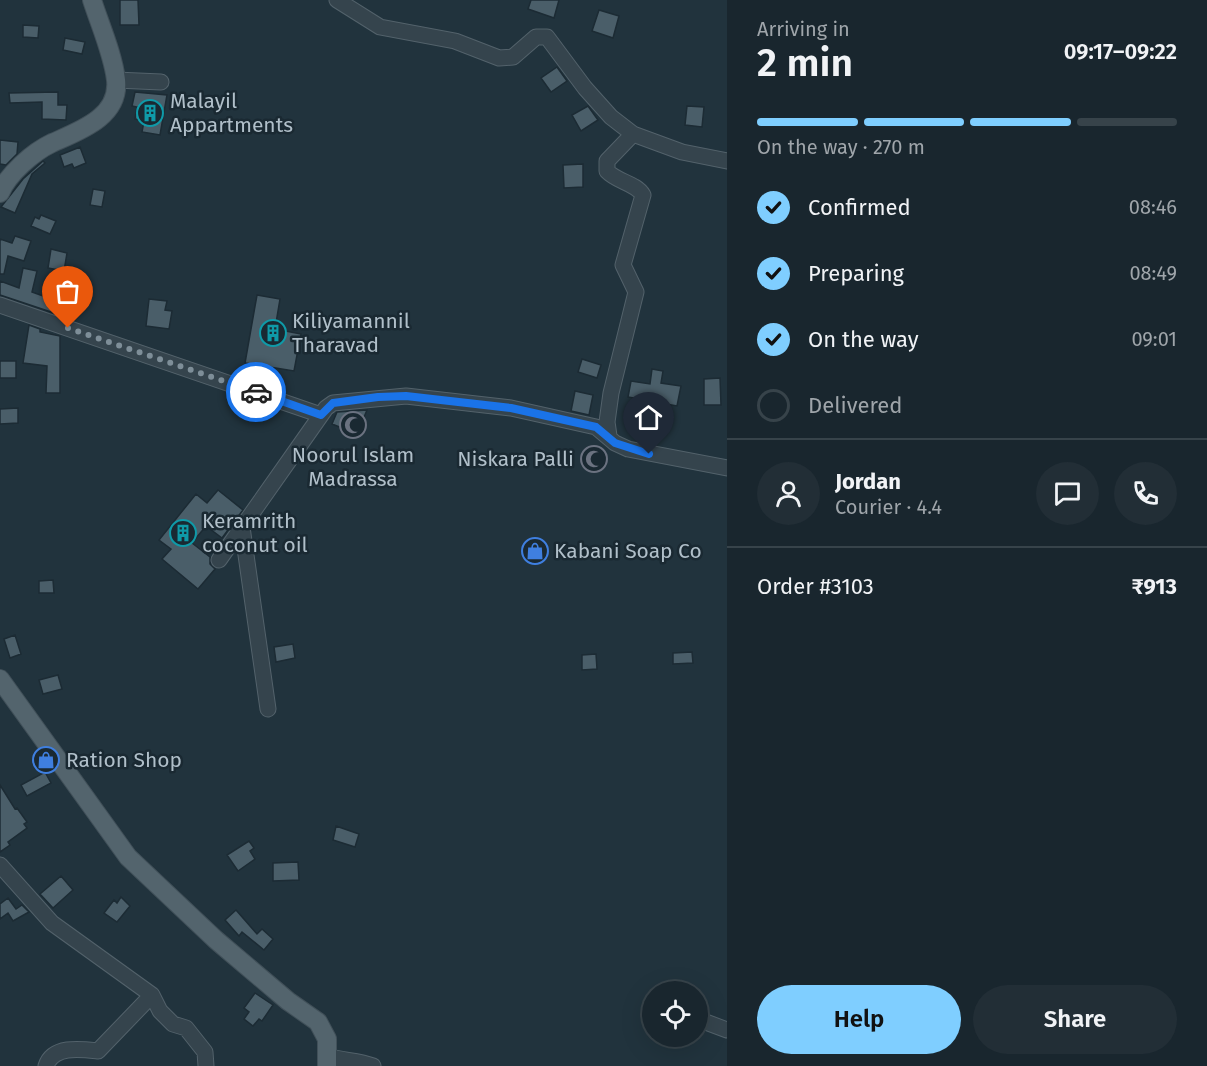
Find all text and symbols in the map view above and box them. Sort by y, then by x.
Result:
text: Arriving in [757,17,850,41]
text: 09:17–09:22 [1064,38,1177,65]
text: 2 min [757,40,853,86]
place label: Malayil Appartments [170,88,293,138]
building icon: Malayil Appartments [135,98,165,128]
text: On the way · 270 m [757,135,925,159]
icon: check [757,191,790,224]
text: Confirmed [808,194,911,221]
text: 08:46 [1129,195,1177,219]
icon: check [757,257,790,290]
text: Preparing [808,260,904,287]
text: 08:49 [1129,261,1177,285]
pin [42,266,93,328]
icon: bag [51,275,84,308]
place label: Kiliyamannil Tharavad [292,308,410,358]
building icon: Kiliyamannil Tharavad [258,318,288,348]
icon: check [757,323,790,356]
text: On the way [808,326,919,353]
text: 09:01 [1131,327,1177,351]
courier [226,362,286,422]
icon: car [240,376,273,409]
pin [623,392,674,454]
text: Delivered [808,392,903,419]
icon: home [632,401,665,434]
mosque icon: Noorul Islam Madrassa [338,410,368,440]
place label: Noorul Islam Madrassa [292,442,414,492]
mosque icon: Niskara Palli [579,444,609,474]
place label: Niskara Palli [457,446,574,472]
button: person [757,462,820,525]
button: chat [1036,462,1099,525]
button: phone [1114,462,1177,525]
text: Jordan [835,468,901,495]
text: Courier · 4.4 [835,495,942,519]
place label: Keramrith coconut oil [202,508,308,558]
building icon: Keramrith coconut oil [168,518,198,548]
shop icon: Kabani Soap Co [520,536,550,566]
place label: Kabani Soap Co [554,538,702,564]
text: Order #3103 [757,573,874,600]
text: ₹913 [1132,573,1177,600]
shop icon: Ration Shop [31,745,61,775]
place label: Ration Shop [66,747,182,773]
map controls [642,981,708,1047]
button: locate [642,981,708,1047]
button: Help [757,985,961,1054]
button: Share [973,985,1177,1054]

